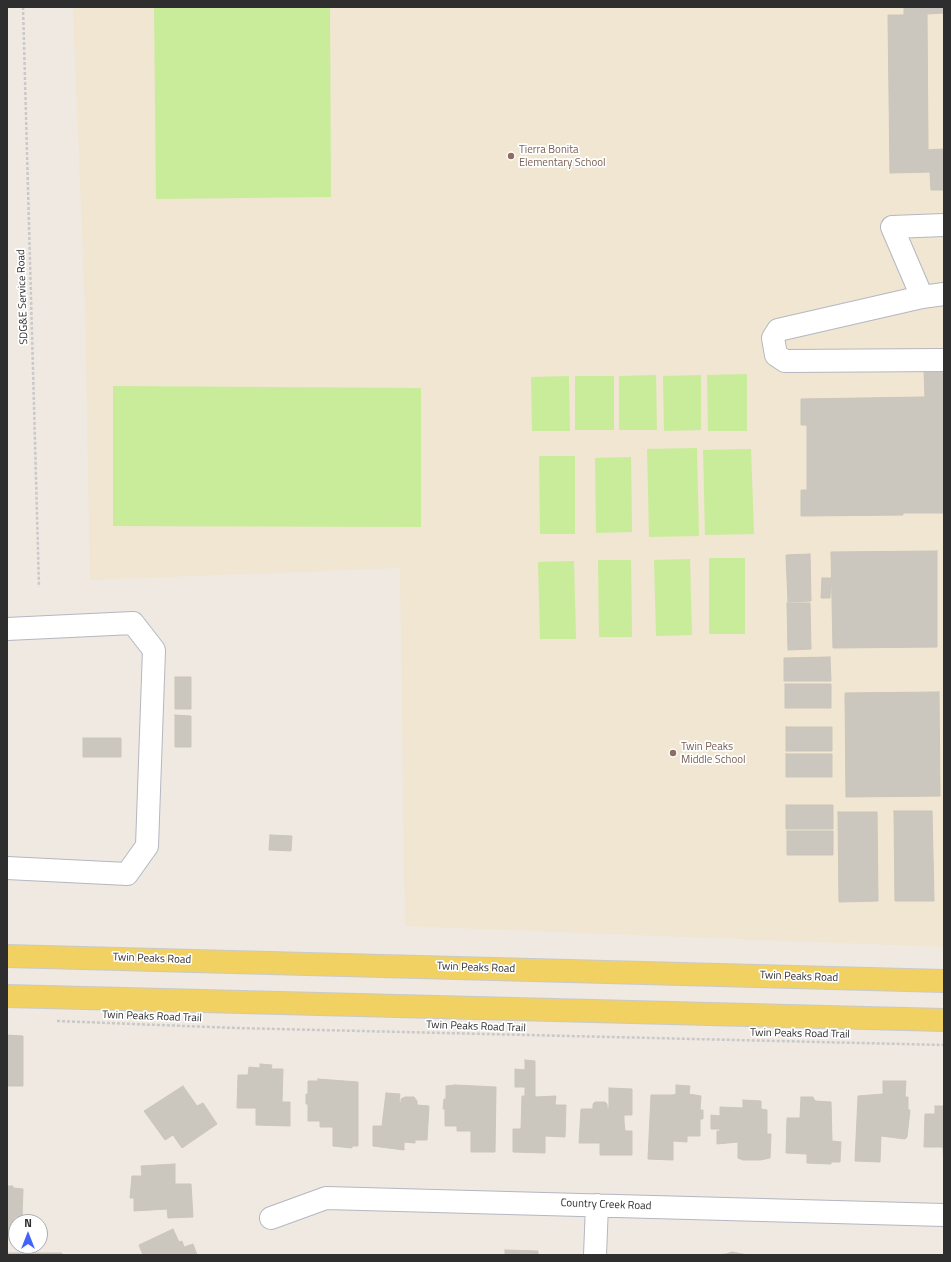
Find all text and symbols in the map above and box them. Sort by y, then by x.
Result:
place label: Tierra Bonita Elementary School [519,143,606,169]
marker: Tierra Bonita Elementary School [506,151,516,161]
street label: SDG&E Service Road [15,249,31,345]
place label: Twin Peaks Middle School [681,740,746,766]
marker: Twin Peaks Middle School [668,748,678,758]
street label: Twin Peaks Road [113,951,191,967]
street label: Twin Peaks Road [437,960,515,976]
street label: Twin Peaks Road [760,969,838,985]
street label: Twin Peaks Road Trail [102,1009,202,1025]
street label: Twin Peaks Road Trail [426,1019,526,1035]
street label: Twin Peaks Road Trail [750,1027,850,1041]
street label: Country Creek Road [560,1197,652,1213]
north arrow [8,1214,48,1254]
text: N [24,1215,32,1231]

